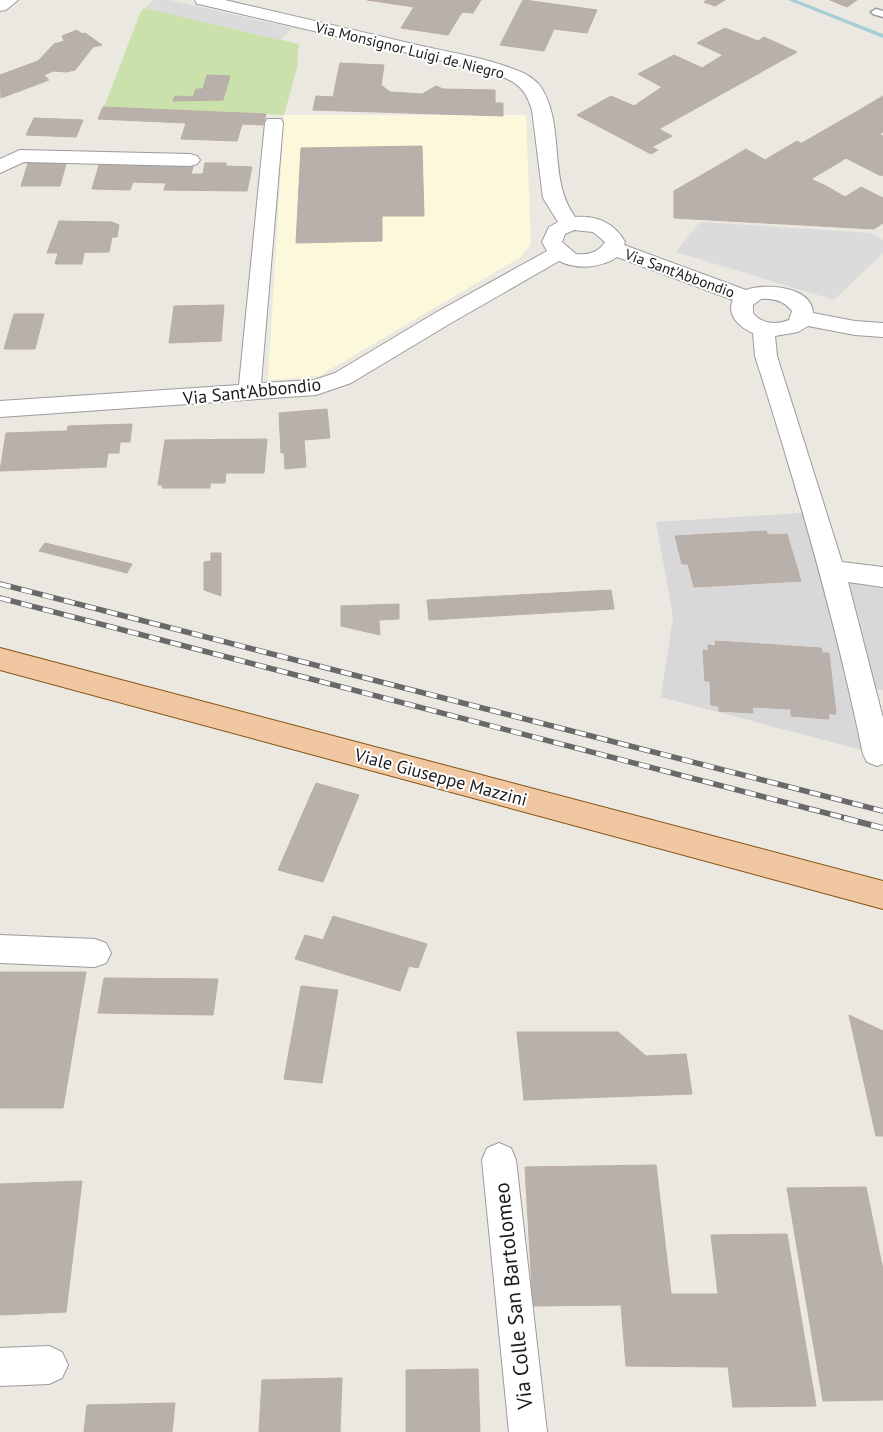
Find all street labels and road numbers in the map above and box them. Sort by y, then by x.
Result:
street label: Via Monsignor Luigi de Niegro [313,17,506,83]
street label: Via Sant'Abbondio [622,244,738,302]
street label: Via Sant'Abbondio [181,372,322,410]
street label: Viale Giuseppe Mazzini [351,743,530,811]
street label: Via Colle San Bartolomeo [488,1181,538,1412]

